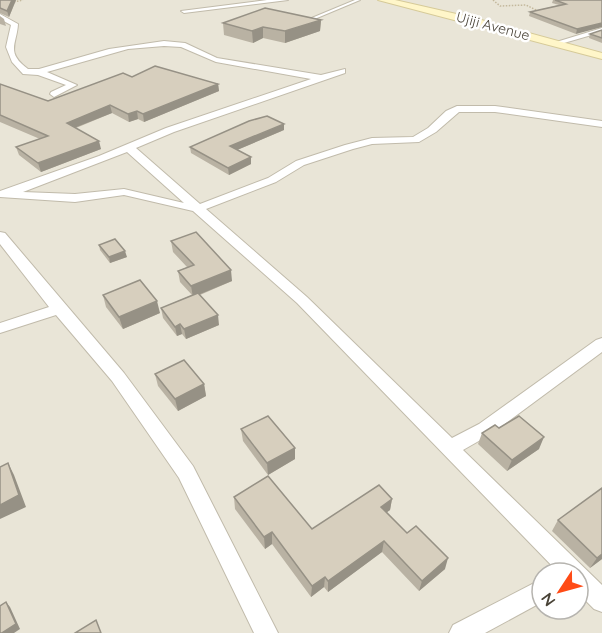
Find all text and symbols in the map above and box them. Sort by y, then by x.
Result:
street label: Ujiji Avenue [454,8,532,44]
north arrow [530,561,590,621]
text: N [536,589,559,610]

